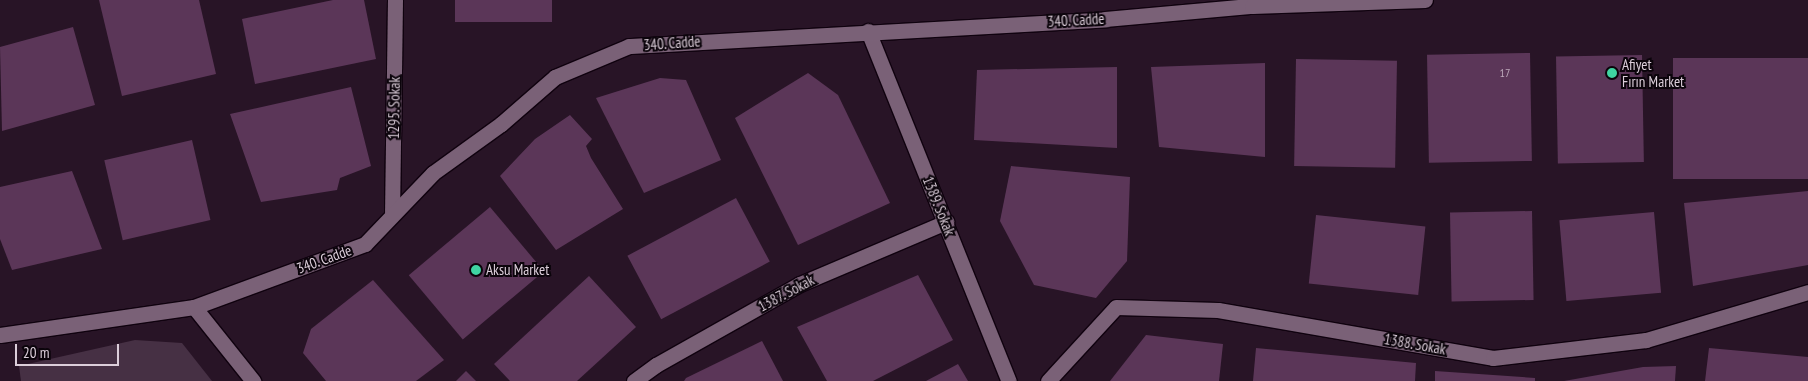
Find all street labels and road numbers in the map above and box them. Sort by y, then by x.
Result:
street label: 340. Cadde [1047,9,1105,31]
street label: 340. Cadde [642,32,702,54]
street label: 1295. Sokak [384,76,404,140]
street label: 1389. Sokak [919,173,959,239]
street label: 340. Cadde [294,241,354,277]
street label: 1387. Sokak [754,270,818,316]
street label: 1388. Sokak [1382,330,1448,358]

